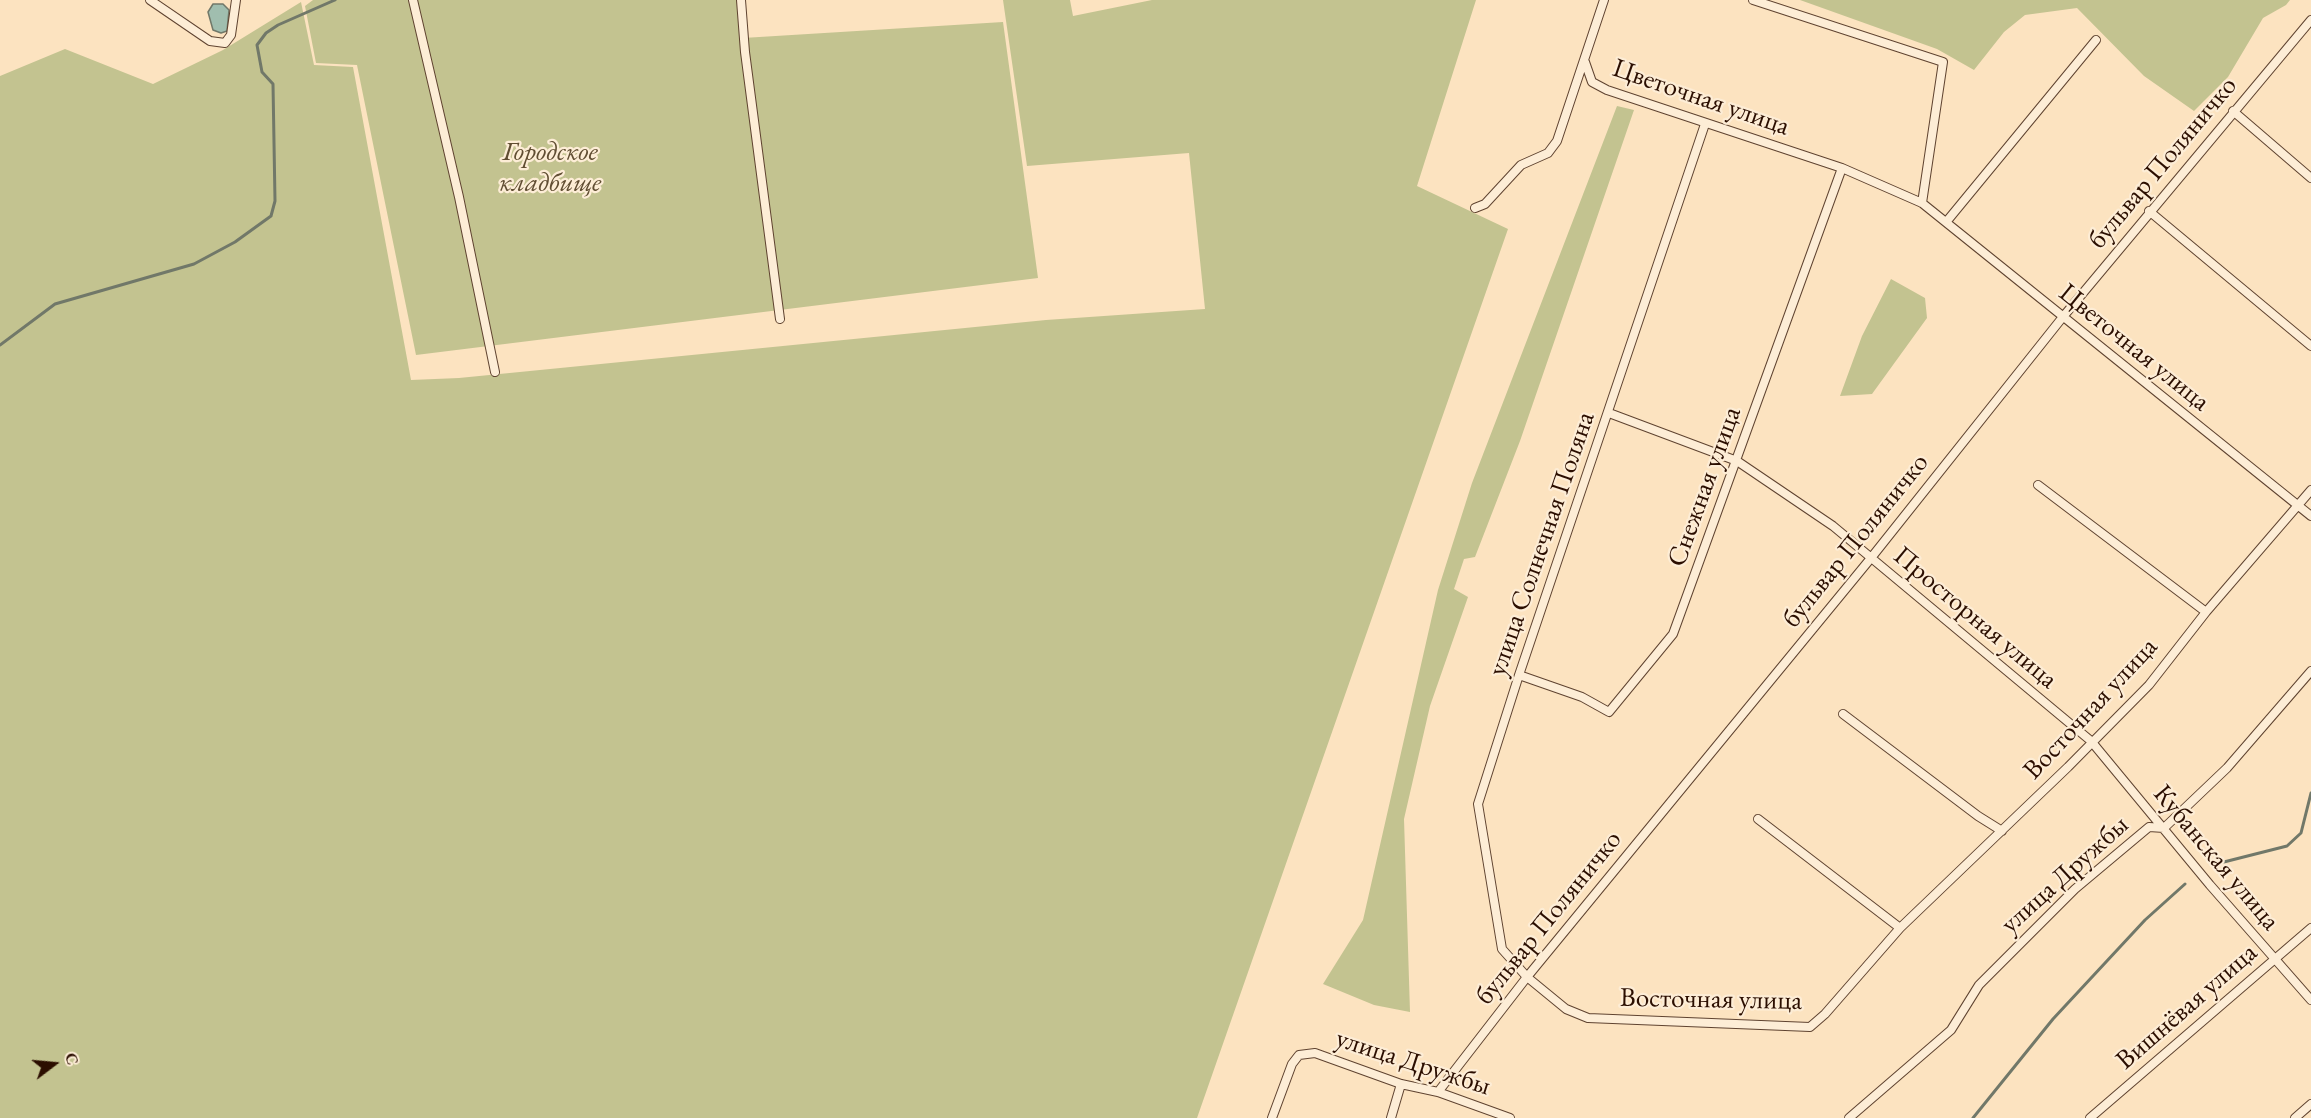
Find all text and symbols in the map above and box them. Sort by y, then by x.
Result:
street label: Цветочная улица [1608,53,1794,143]
street label: бульвар Поляничко [2082,70,2244,256]
park label: Городское кладбище [499,137,601,200]
street label: Цветочная улица [2052,277,2216,419]
street label: Снежная улица [1661,403,1749,571]
street label: улица Солнечная Поляна [1482,408,1602,680]
street label: бульвар Поляничко [1776,447,1936,635]
street label: Просторная улица [1886,540,2064,696]
street label: Восточная улица [2017,631,2165,787]
street label: Кубанская улица [2146,779,2286,937]
street label: улица Дружбы [1994,809,2136,941]
street label: бульвар Поляничко [1469,824,1629,1012]
street label: Вишнёвая улица [2110,937,2264,1077]
street label: Восточная улица [1620,982,1802,1018]
street label: улица Дружбы [1332,1023,1494,1103]
north arrow [24,1034,84,1094]
text: С [60,1051,83,1067]

